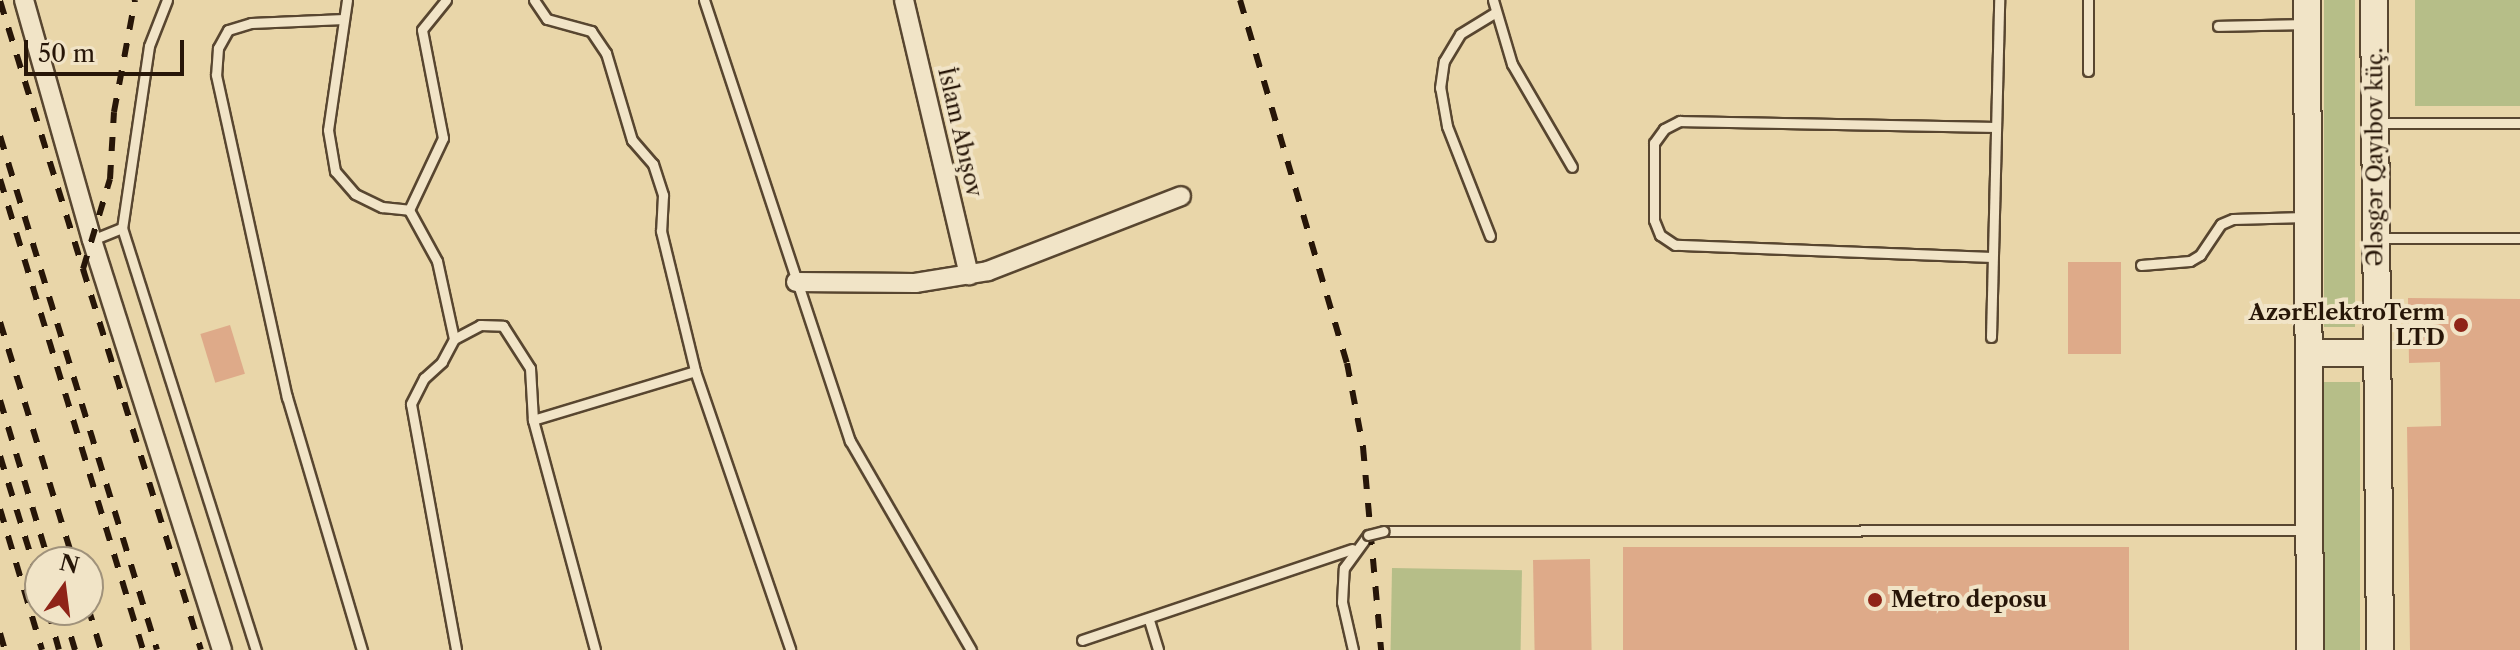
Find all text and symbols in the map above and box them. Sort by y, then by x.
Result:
scale bar [28,24,188,74]
text: 50 m [38,39,95,68]
street label: Ələsgər Qayıbov küç. [2362,47,2388,267]
street label: İslam Abışov [932,64,988,200]
place label: AzərElektroTerm LTD [2249,299,2445,350]
marker: AzərElektroTerm LTD [2452,316,2470,334]
north arrow [24,546,104,626]
text: N [57,549,82,580]
place label: Metro deposu [1891,587,2047,613]
marker: Metro deposu [1866,591,1884,609]

